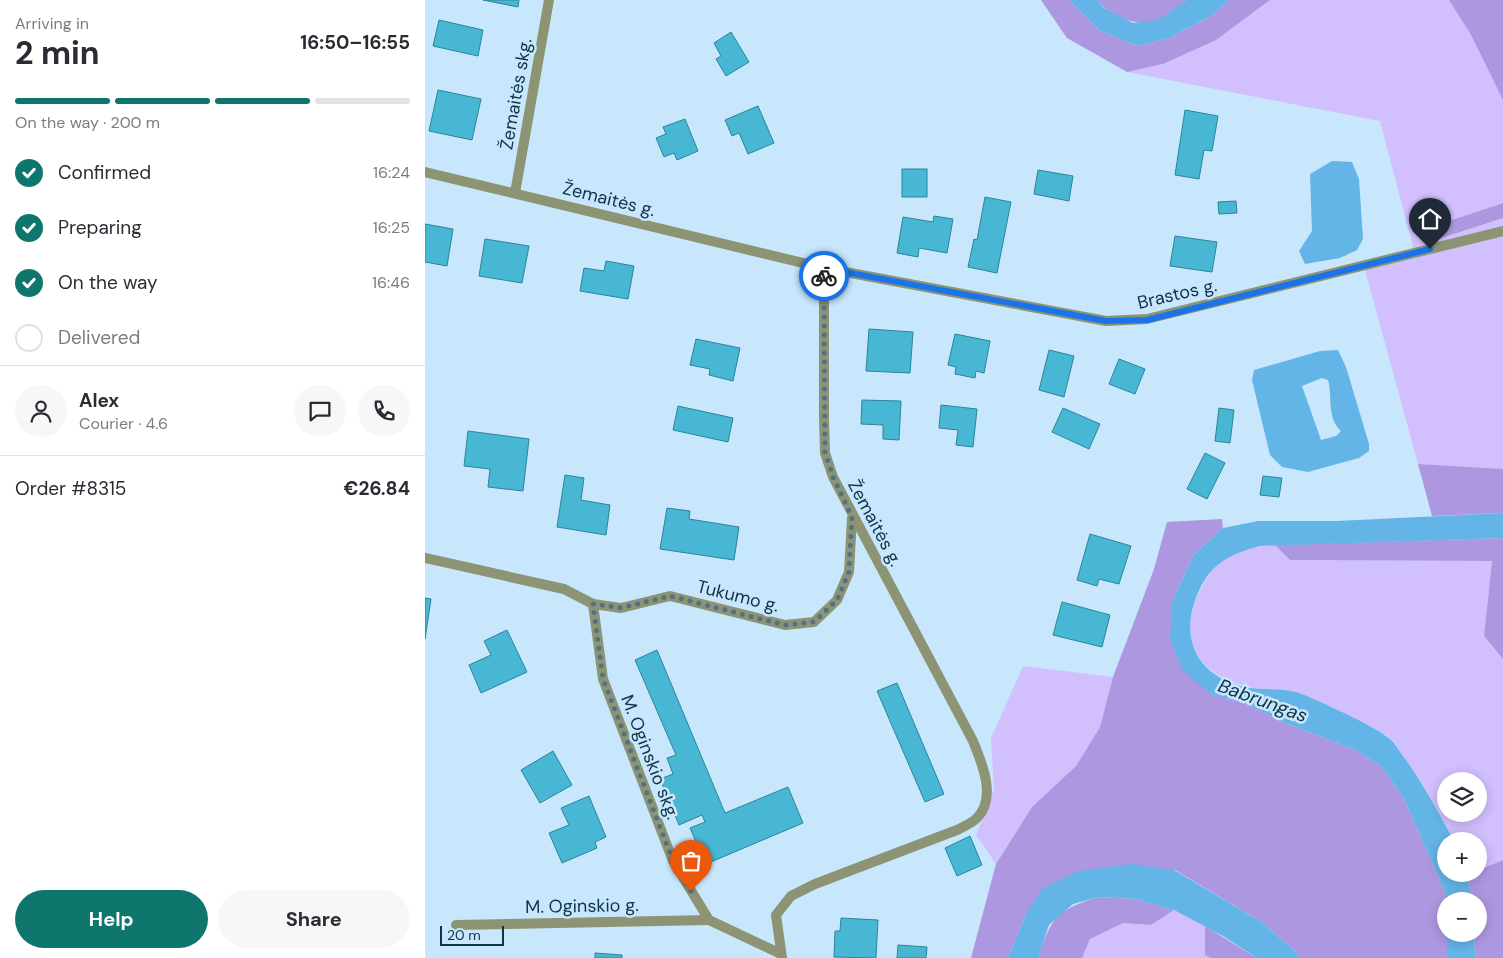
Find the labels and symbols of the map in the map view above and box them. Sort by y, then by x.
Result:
street label: Žemaitės skg. [494,36,538,152]
street label: Žemaitės g. [560,176,658,222]
pin [1409,198,1451,249]
courier [799,251,849,301]
street label: Brastos g. [1135,273,1219,315]
street label: Žemaitės g. [842,476,908,570]
street label: Tukumo g. [694,574,782,618]
water label: Babrungas [1215,673,1311,728]
street label: M. Oginskio skg. [615,691,685,823]
pin [670,840,712,891]
street label: M. Oginskio g. [525,893,639,919]
scale bar [440,923,504,946]

